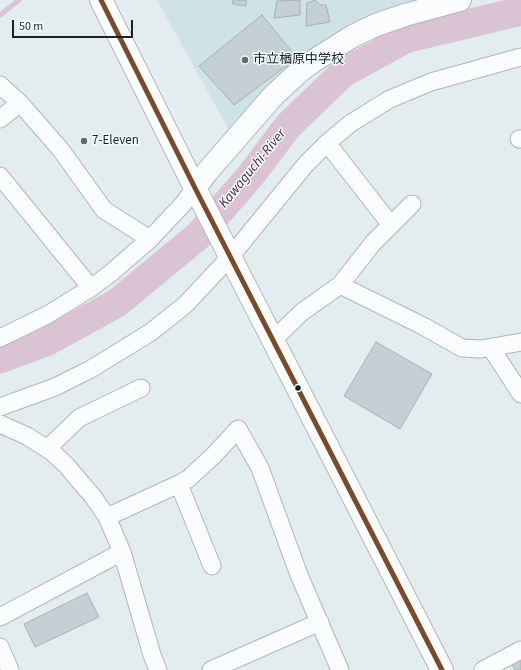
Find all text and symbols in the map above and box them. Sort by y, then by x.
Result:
scale bar [14,12,135,38]
text: 50 m [19,18,43,35]
place label: 市立楢原中学校 [253,52,344,68]
marker: 市立楢原中学校 [240,55,250,65]
water label: Kawaguchi-River [216,126,290,212]
place label: 7-Eleven [92,133,139,149]
marker: 7-Eleven [79,136,89,146]
unlabelled marker [293,383,303,393]

